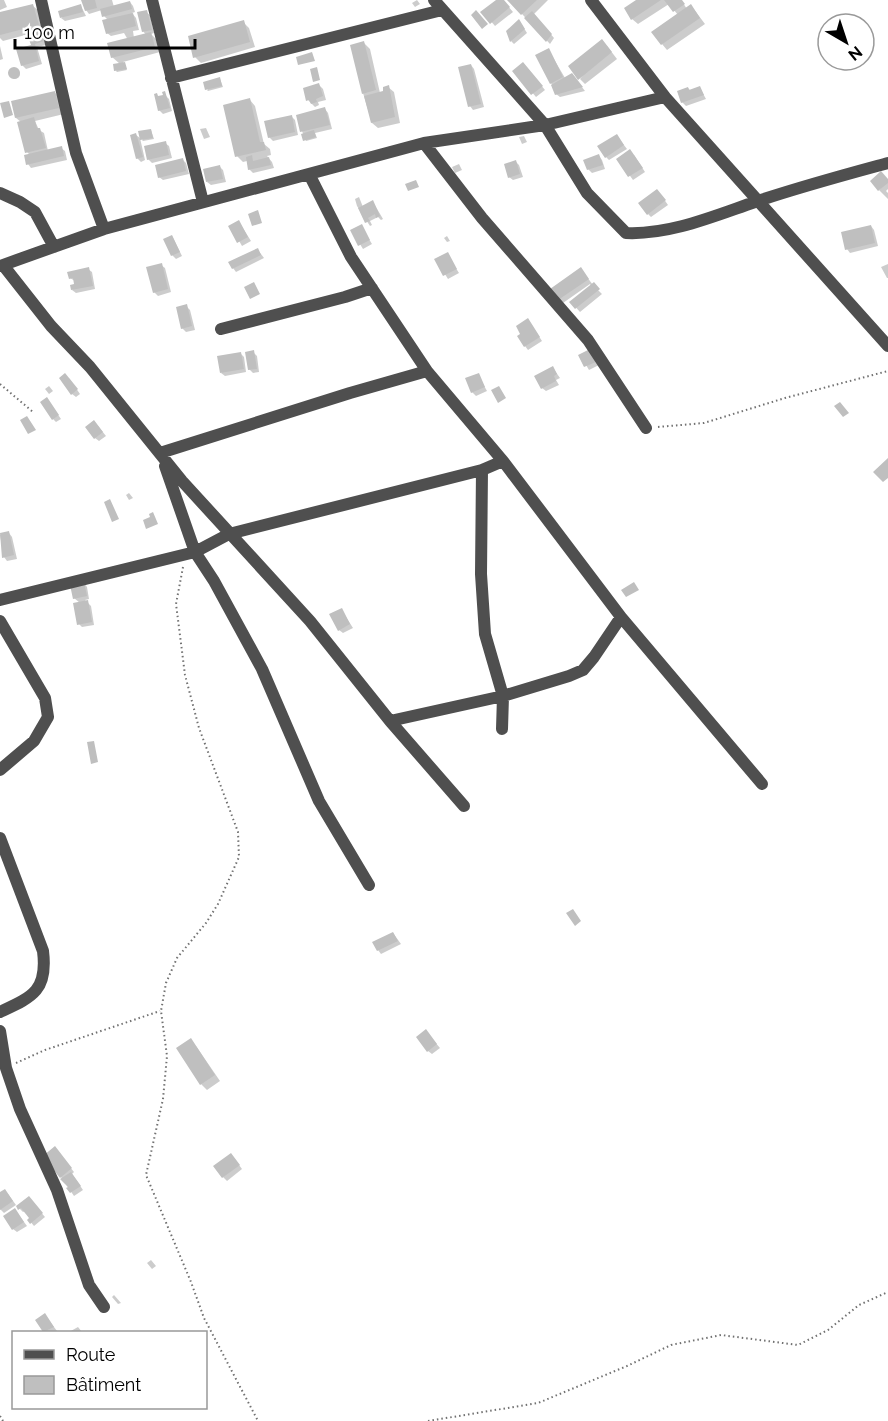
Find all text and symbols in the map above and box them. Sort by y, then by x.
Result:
scale bar [15,12,195,50]
north arrow [816,12,876,72]
text: 100 m [24,22,75,43]
text: N [844,42,866,64]
legend [12,1331,207,1409]
text: Route [66,1344,116,1365]
text: Bâtiment [66,1374,141,1395]

